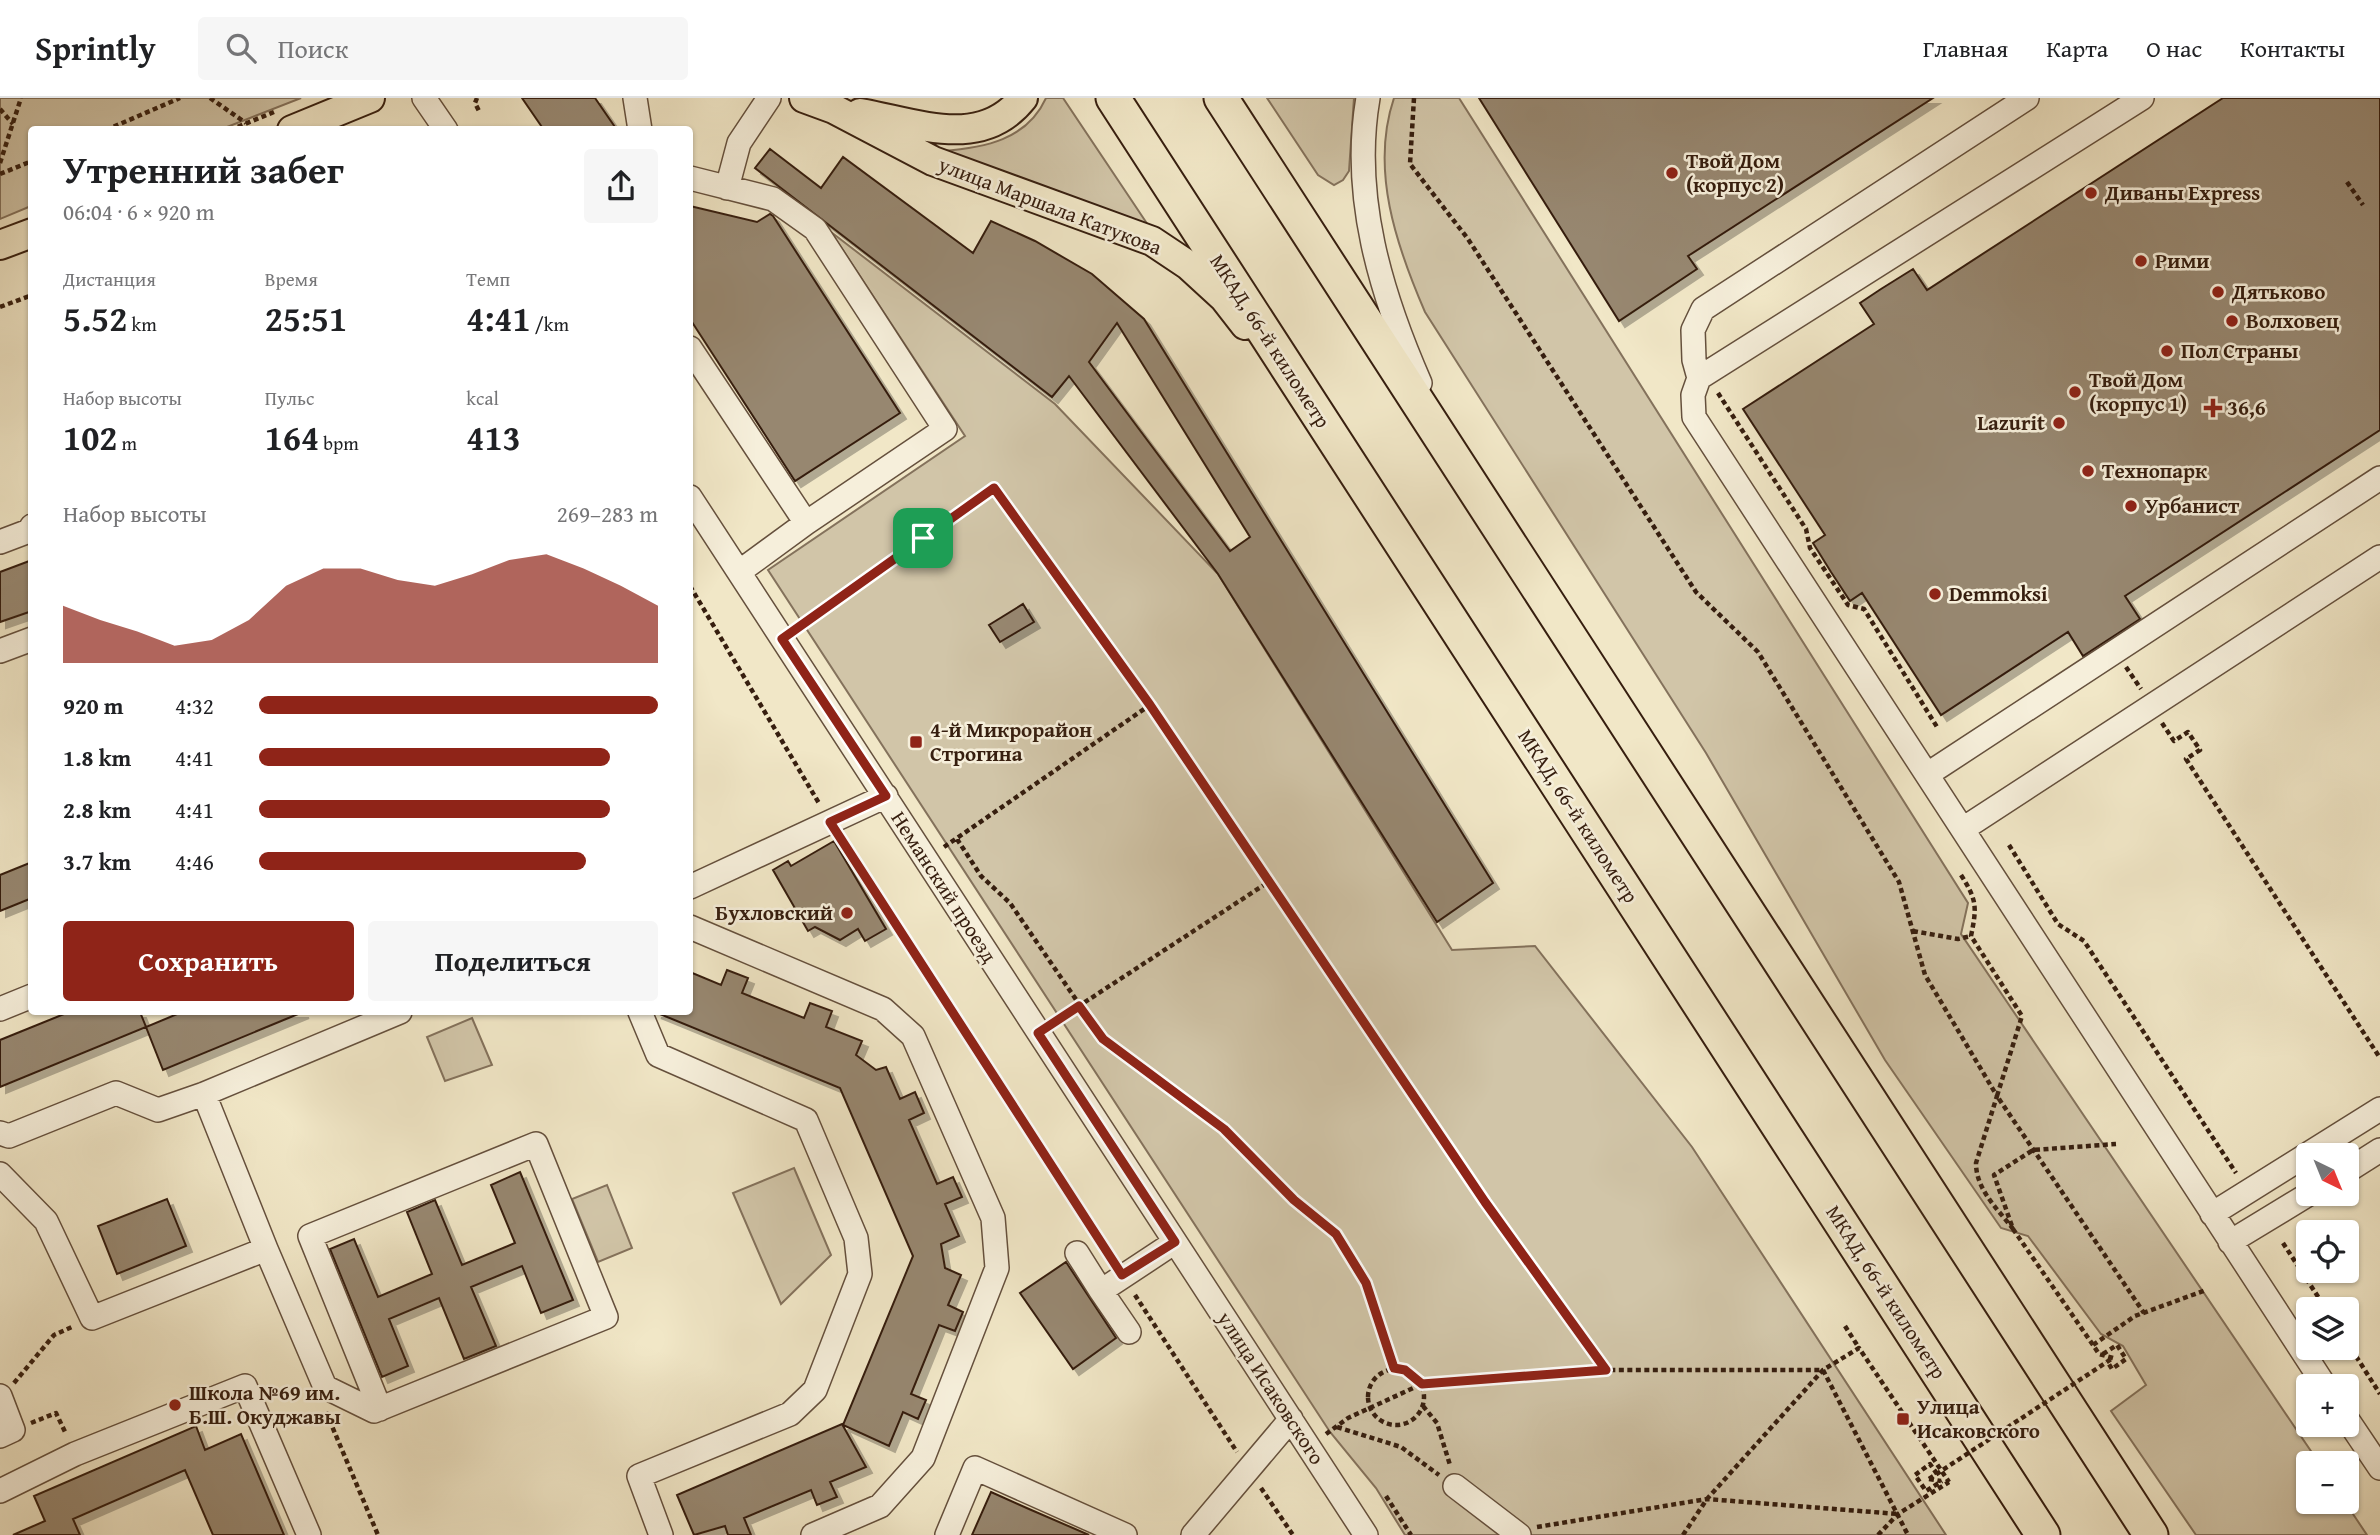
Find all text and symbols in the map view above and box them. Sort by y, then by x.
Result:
search box [198,17,688,80]
text: Sprintly [35,24,156,72]
icon: search [222,29,260,67]
text: Поиск [278,29,348,68]
text: Главная [1923,31,2008,66]
text: Карта [2046,31,2108,66]
text: О нас [2146,31,2202,66]
text: Контакты [2240,31,2345,66]
text: Утренний забег [63,141,344,197]
place label: Твой Дом (корпус 2) [1686,145,1784,200]
street label: улица Маршала Катукова [933,148,1166,262]
button: share [584,149,658,223]
marker: Твой Дом (корпус 2) [1664,165,1680,181]
place label: Диваны Express [2104,177,2260,208]
marker: Диваны Express [2083,185,2099,201]
text: 06:04 · 6 × 920 m [63,195,215,228]
place label: Рими [2155,245,2209,276]
street label: МКАД, 66-й километр [1202,248,1338,434]
marker: Рими [2133,253,2149,269]
text: Дистанция [63,265,156,293]
text: Время [265,265,318,293]
text: Темп [466,265,510,293]
place label: Дятьково [2231,276,2325,307]
marker: Дятьково [2210,284,2226,300]
text: 5.52 [63,293,127,344]
text: 25:51 [265,293,347,344]
text: 4:41 [466,293,531,344]
place label: Волховец [2246,305,2340,336]
text: km [127,310,157,338]
text: /km [531,310,569,338]
marker: Волховец [2224,313,2240,329]
place label: Пол Страны [2181,335,2298,366]
marker: Пол Страны [2159,343,2175,359]
place label: Твой Дом (корпус 1) [2089,364,2187,419]
text: Набор высоты [63,384,182,412]
text: Пульс [265,384,314,412]
text: kcal [466,384,499,412]
marker: Твой Дом (корпус 1) [2067,384,2083,400]
place label: 36,6 [2227,392,2266,423]
marker: 36,6 [2205,400,2221,416]
place label: Lazurit [1977,407,2045,438]
text: 102 [63,412,117,463]
text: 164 [265,412,319,463]
text: 413 [466,412,521,463]
marker: Lazurit [2051,415,2067,431]
text: m [117,429,137,457]
text: bpm [319,429,359,457]
place label: Технопарк [2102,455,2208,486]
marker: Технопарк [2080,463,2096,479]
place label: Урбанист [2145,490,2240,521]
text: Набор высоты [63,497,207,530]
text: 269–283 m [557,497,658,530]
marker: Урбанист [2123,498,2139,514]
pin [893,508,953,568]
icon: arrive [904,519,942,557]
place label: Demmoksi [1949,578,2048,609]
marker: Demmoksi [1927,586,1943,602]
text: 920 m [63,689,124,722]
text: 4:32 [175,689,214,722]
place label: 4-й Микрорайон Строгина [930,714,1092,769]
street label: МКАД, 66-й километр [1510,723,1646,909]
marker: 4-й Микрорайон Строгина [908,734,924,750]
text: 1.8 km [63,741,131,774]
text: 4:41 [175,741,214,774]
text: 2.8 km [63,793,131,826]
text: 4:41 [175,793,214,826]
street label: Неманский проезд [884,805,1005,969]
text: 3.7 km [63,845,131,878]
text: 4:46 [175,845,214,878]
place label: Бухловский [715,897,833,928]
marker: Бухловский [839,905,855,921]
button: Сохранить [63,921,354,1001]
button: Поделиться [368,921,658,1001]
north arrow [2296,1143,2359,1206]
map controls [2296,1143,2359,1514]
street label: МКАД, 66-й километр [1818,1199,1954,1385]
button: locate [2296,1220,2359,1283]
button: layers [2296,1297,2359,1360]
street label: улица Исаковского [1210,1304,1333,1471]
button: + [2296,1374,2359,1437]
place label: Школа №69 им. Б.Ш. Окуджавы [189,1377,341,1432]
place label: Улица Исаковского [1917,1391,2040,1446]
marker: Школа №69 им. Б.Ш. Окуджавы [167,1397,183,1413]
marker: Улица Исаковского [1895,1411,1911,1427]
button: − [2296,1451,2359,1514]

